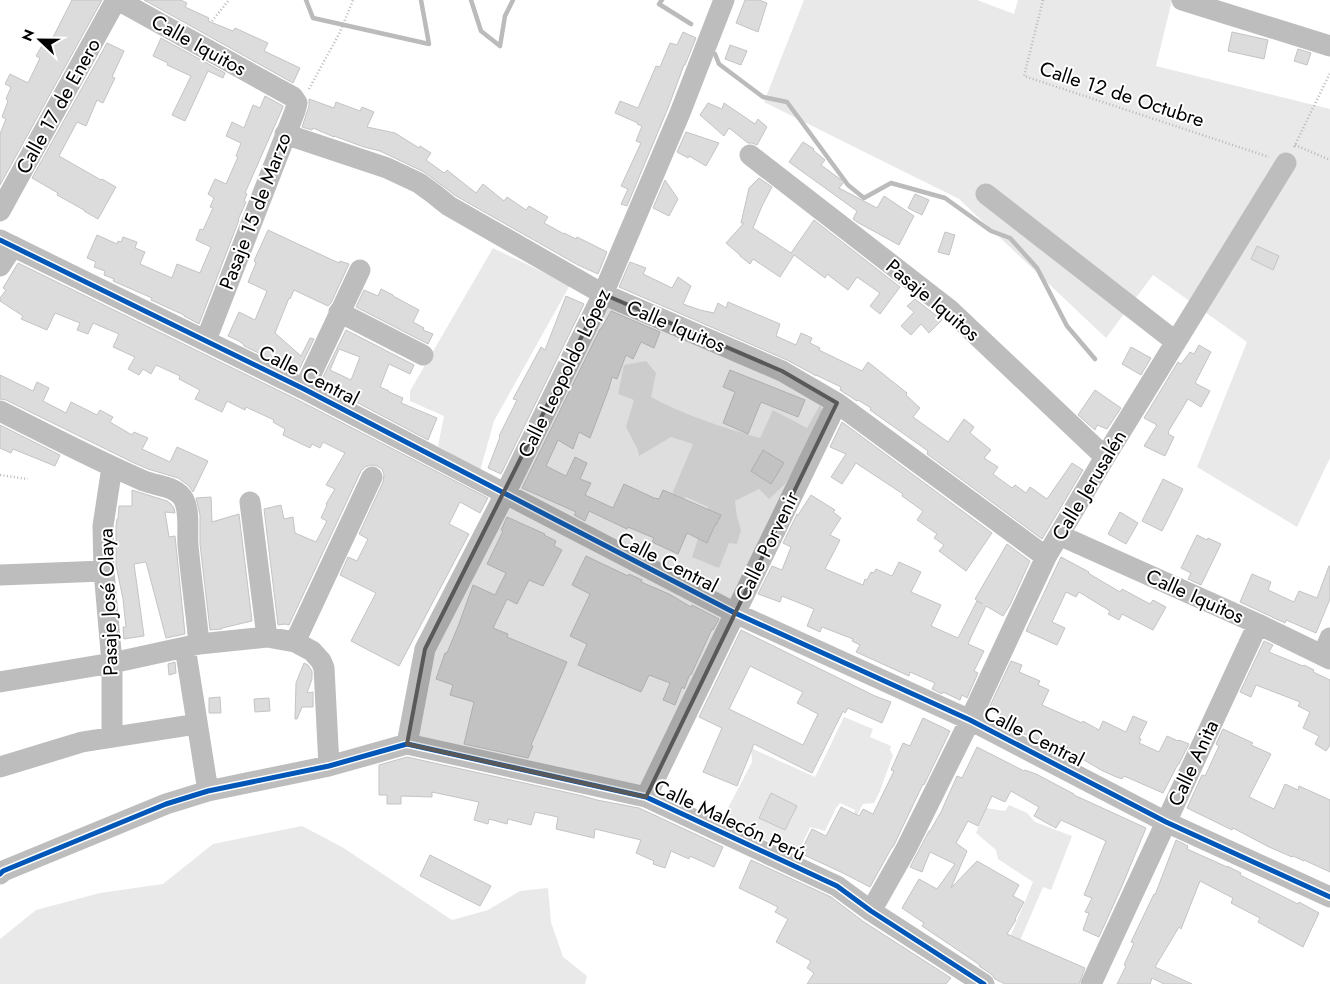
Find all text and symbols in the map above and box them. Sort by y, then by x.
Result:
street label: Calle Iquitos [146,7,252,83]
north arrow [15,15,65,65]
text: N [17,26,39,44]
street label: Calle 17 de Enero [9,33,108,179]
street label: Calle 12 de Octubre [1036,54,1208,135]
street label: Pasaje 15 de Marzo [212,128,299,294]
street label: Pasaje Iquitos [879,252,986,348]
street label: Calle Leopoldo López [511,284,618,463]
street label: Calle Iquitos [622,293,730,360]
street label: Calle Central [254,338,364,413]
street label: Calle Jerusalén [1045,424,1134,546]
street label: Calle Porvenir [728,486,807,606]
street label: Calle Central [613,525,723,600]
street label: Pasaje José Olaya [91,528,126,676]
street label: Calle Iquitos [1141,562,1248,631]
street label: Calle Central [979,699,1089,774]
street label: Calle Anita [1161,715,1226,811]
street label: Calle Malecón Perú [649,773,810,868]

